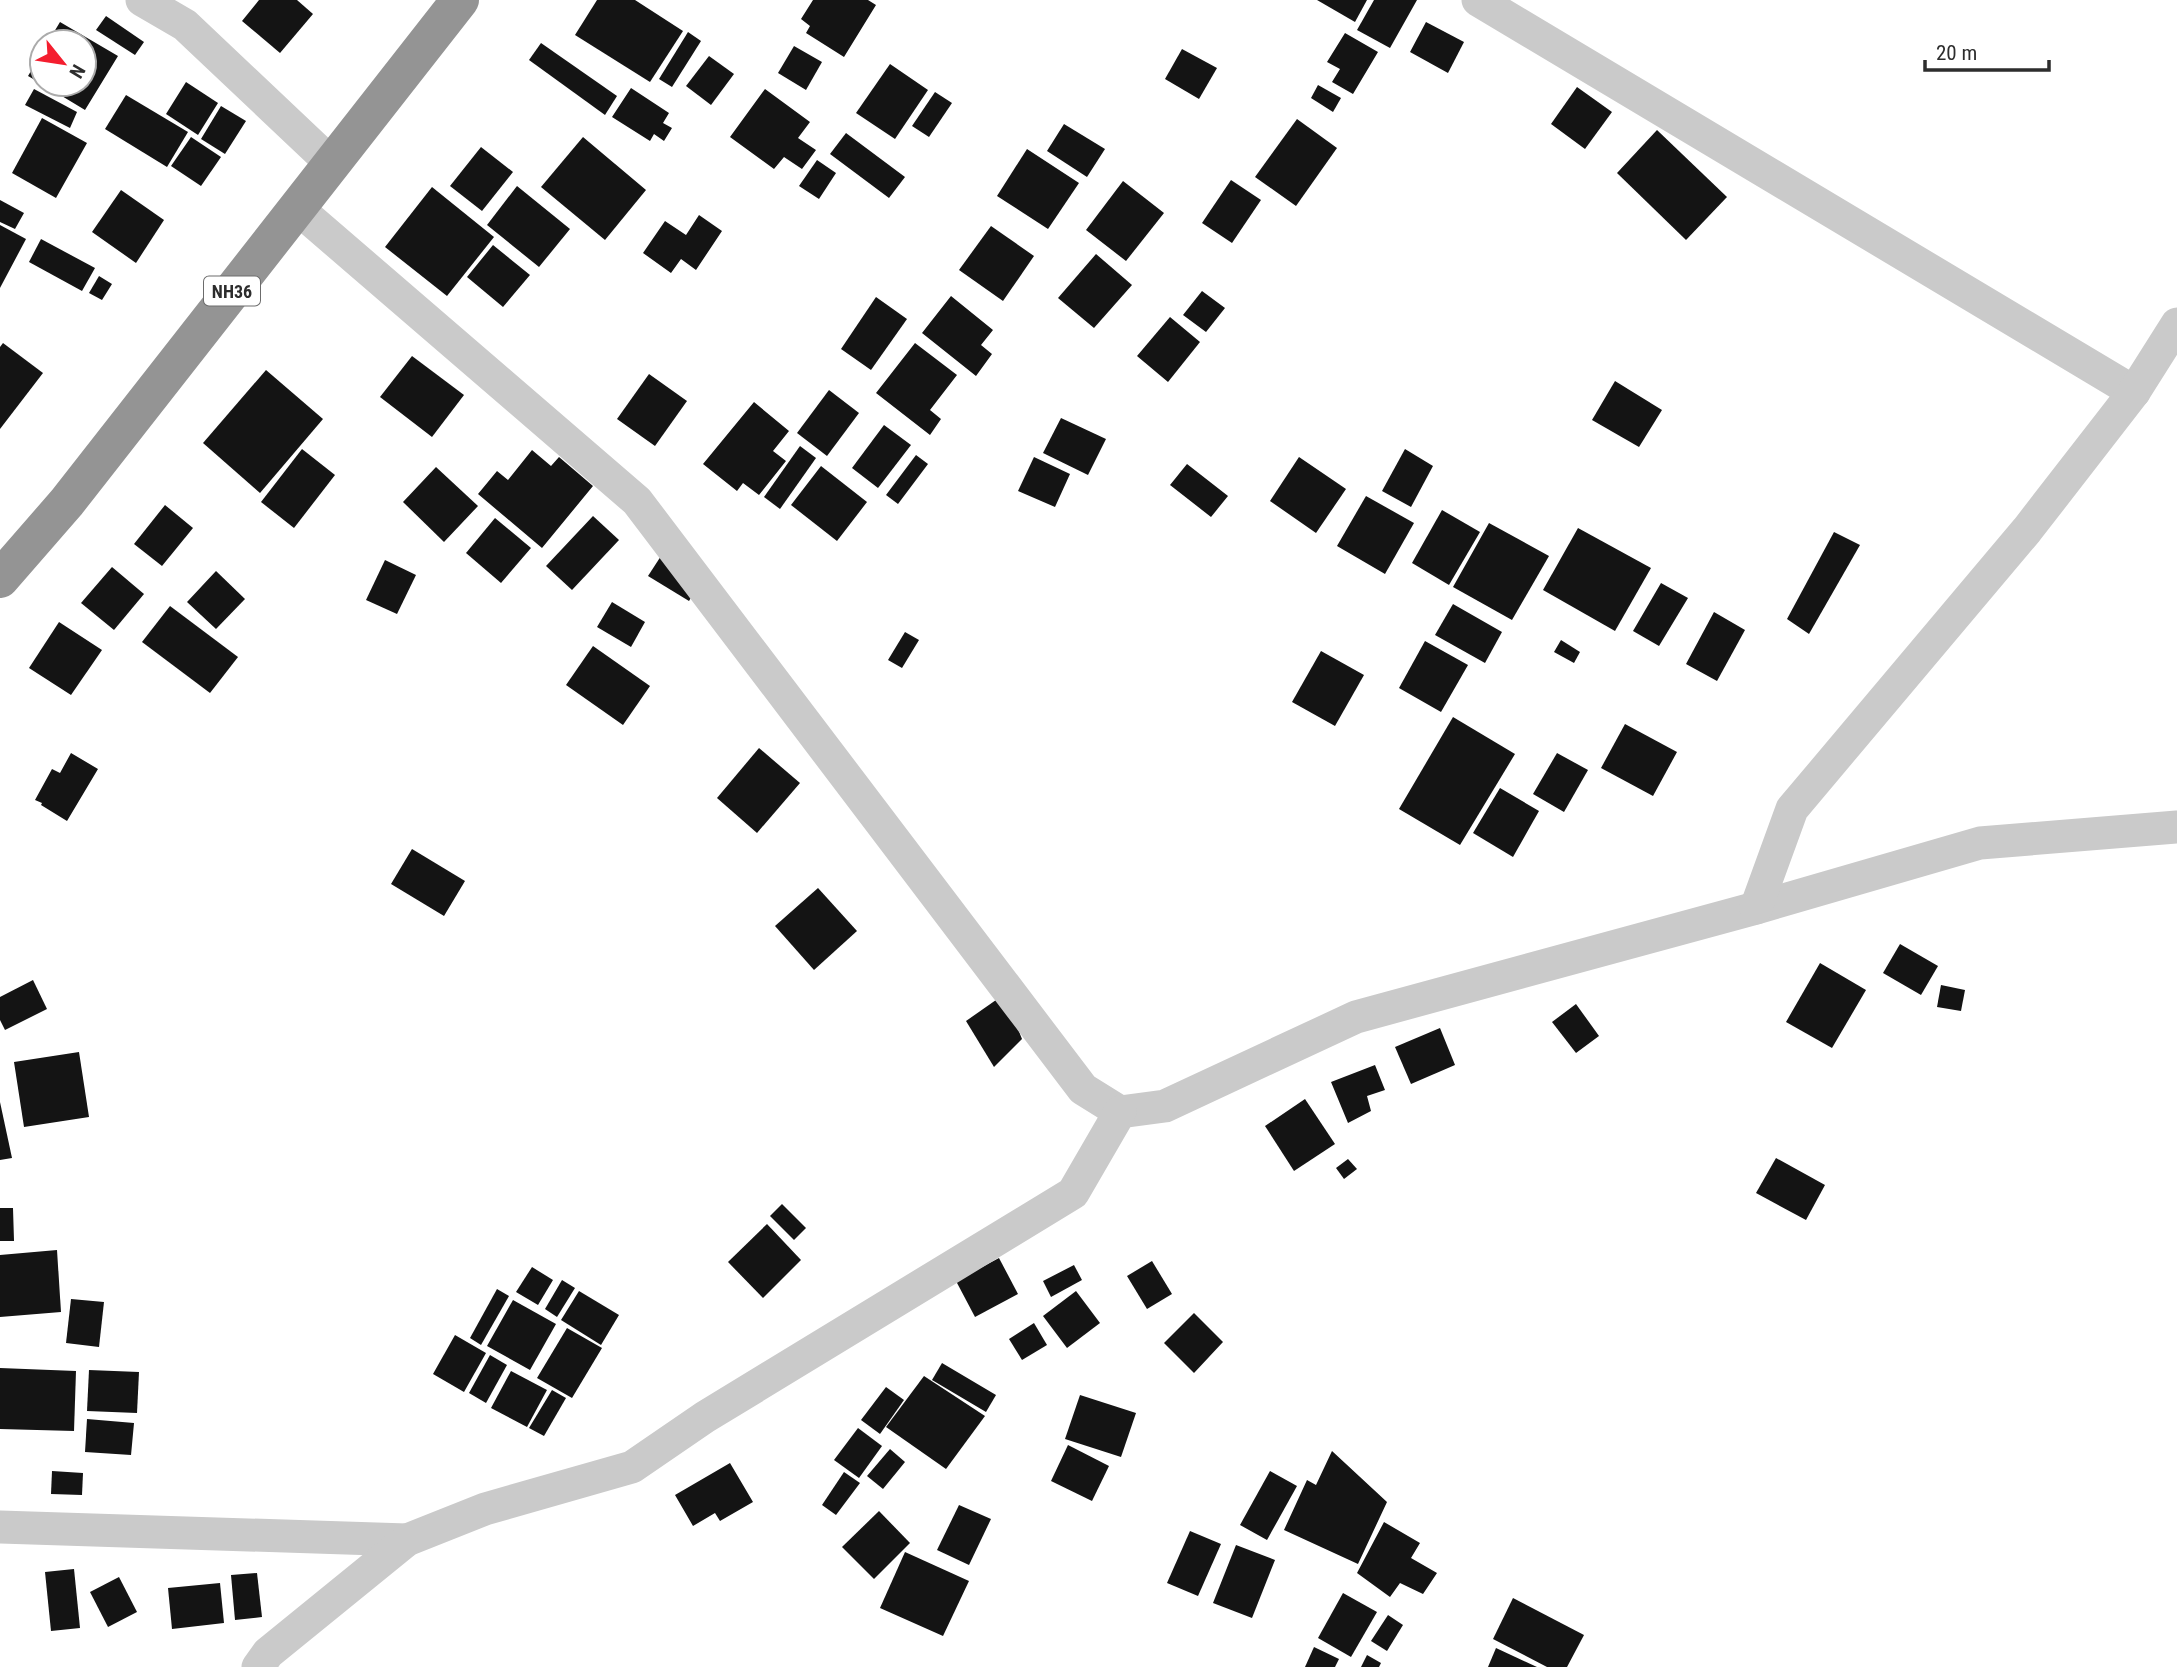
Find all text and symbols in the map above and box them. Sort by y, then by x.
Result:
north arrow [28,28,98,98]
scale bar [1925,28,2049,72]
text: 20 m [1936,41,1977,65]
text: N [64,60,90,82]
road number: NH36 [204,276,260,306]

